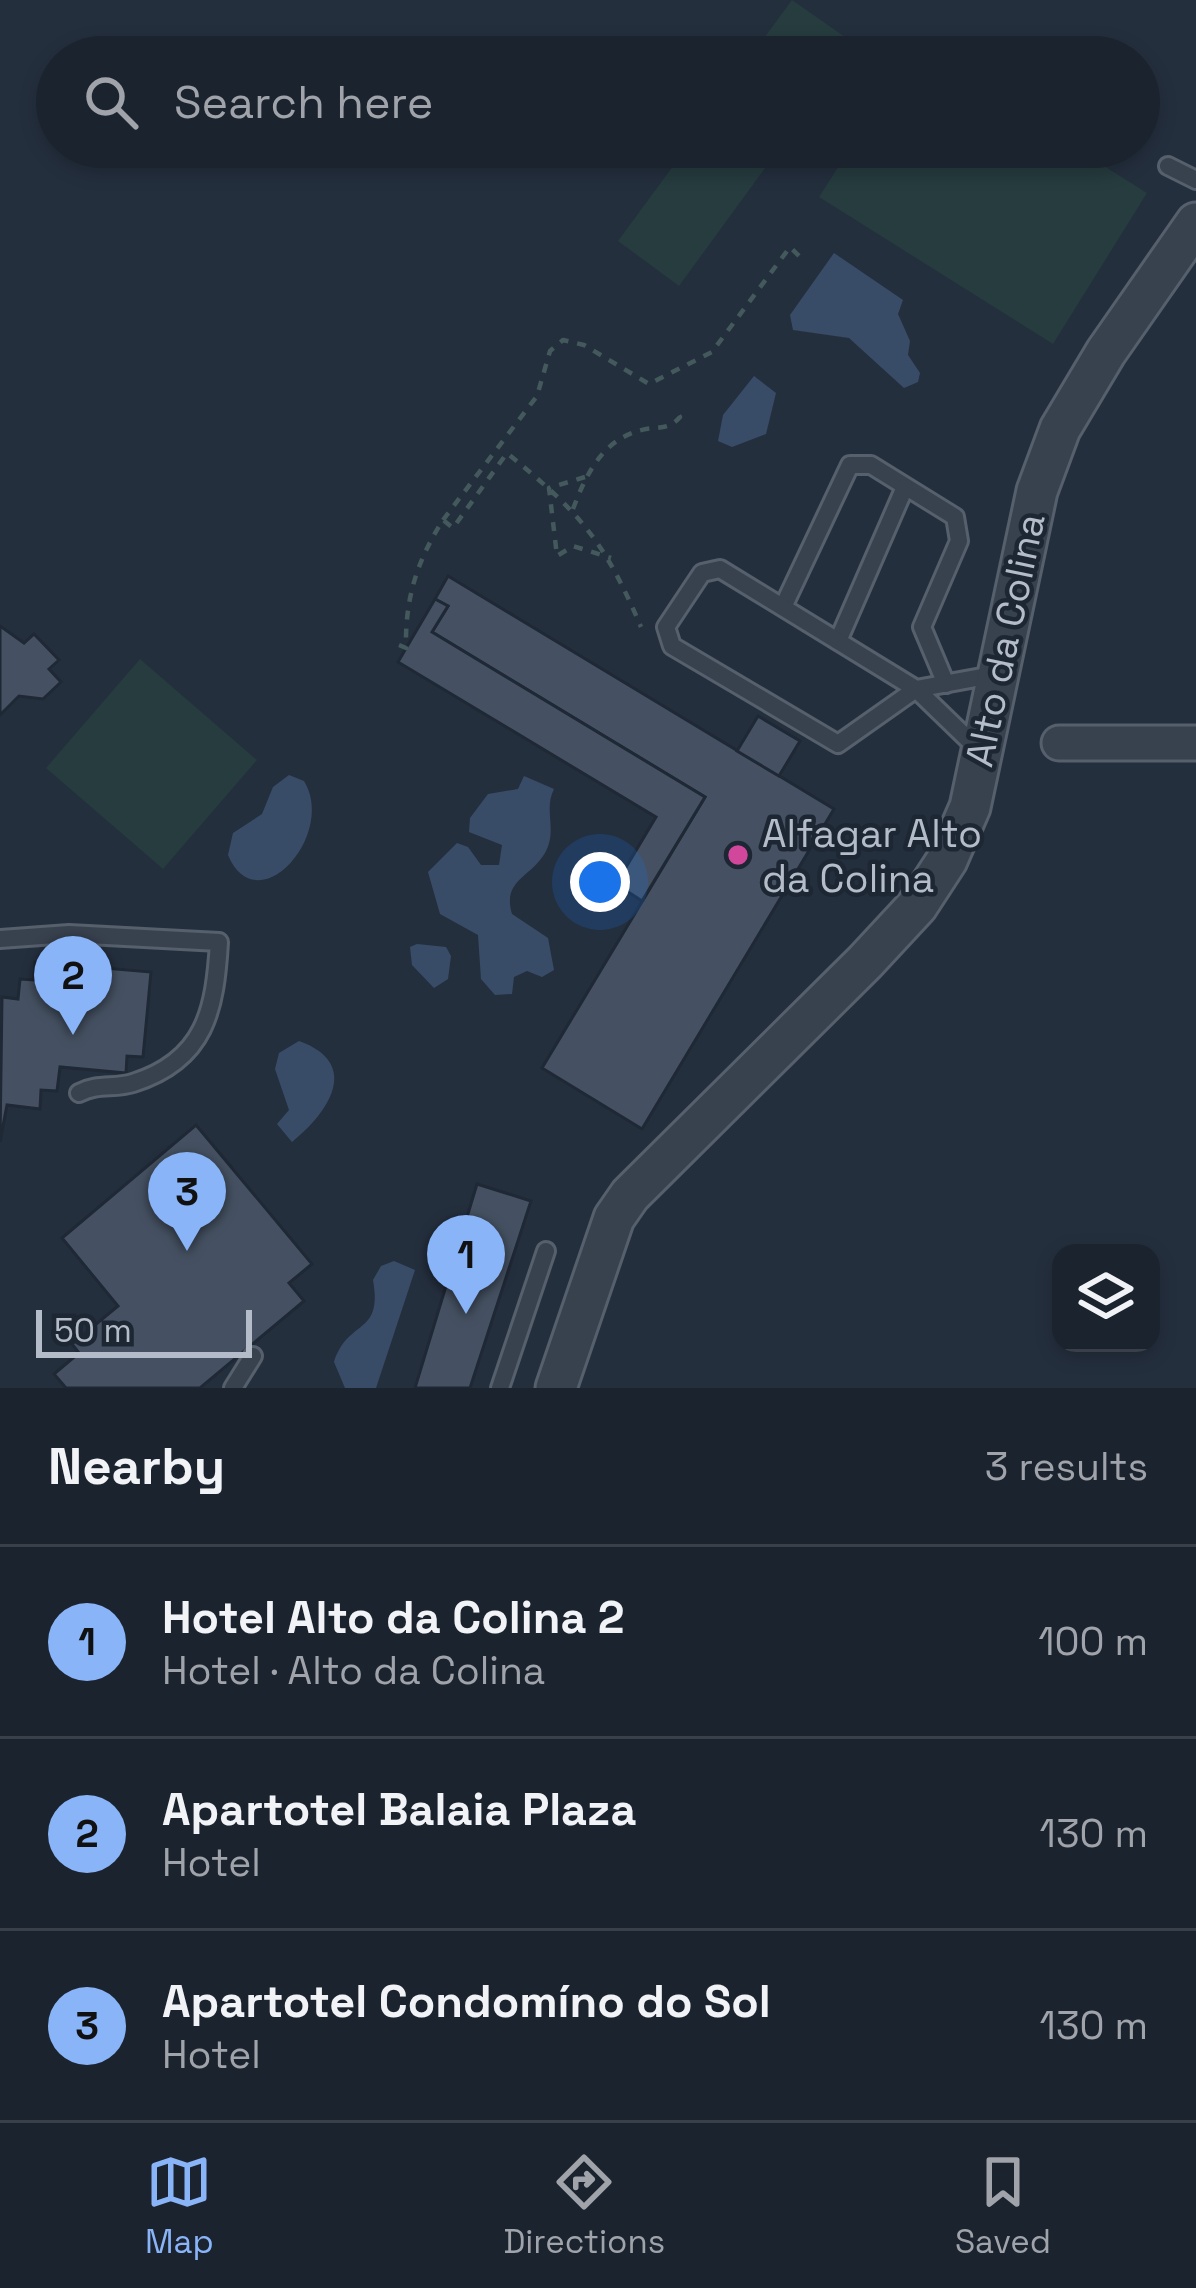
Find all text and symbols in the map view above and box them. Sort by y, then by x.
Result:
search box [36,36,1160,168]
icon: search [78,69,144,135]
text: Search here [174,74,433,131]
street label: Alto da Colina [954,509,1056,771]
place label: Alfagar Alto da Colina [762,809,982,903]
marker: Alfagar Alto da Colina [725,842,751,868]
your location [570,852,630,912]
pin: 2 [34,936,112,1035]
pin: 3 [148,1152,226,1251]
pin: 1 [427,1215,505,1314]
map controls [1052,1244,1160,1352]
button: layers [1052,1244,1160,1352]
scale bar [36,1304,252,1357]
text: 50 m [54,1310,132,1352]
text: Nearby [48,1434,225,1499]
text: 3 results [985,1442,1148,1491]
text: Hotel Alto da Colina 2 [162,1589,625,1646]
text: 1 [78,1617,96,1666]
text: 100 m [1038,1617,1148,1666]
text: Hotel · Alto da Colina [162,1646,545,1695]
text: Apartotel Balaia Plaza [162,1781,636,1838]
text: 2 [75,1809,99,1858]
text: 130 m [1040,1809,1148,1858]
text: Hotel [162,1838,261,1887]
text: Apartotel Condomíno do Sol [162,1973,771,2030]
text: 3 [75,2001,99,2050]
text: 130 m [1040,2001,1148,2050]
text: Hotel [162,2030,261,2079]
tab: Map [145,2149,214,2263]
tab: Directions [503,2149,665,2263]
tab: Saved [955,2149,1051,2263]

